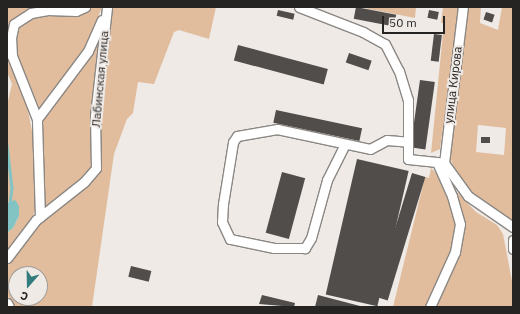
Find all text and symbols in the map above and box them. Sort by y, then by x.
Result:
scale bar [384,8,447,34]
text: 50 m [389,15,417,30]
street label: Лабинская улица [89,30,111,128]
street label: улица Кирова [441,46,465,124]
north arrow [8,266,48,306]
text: С [18,289,30,304]

